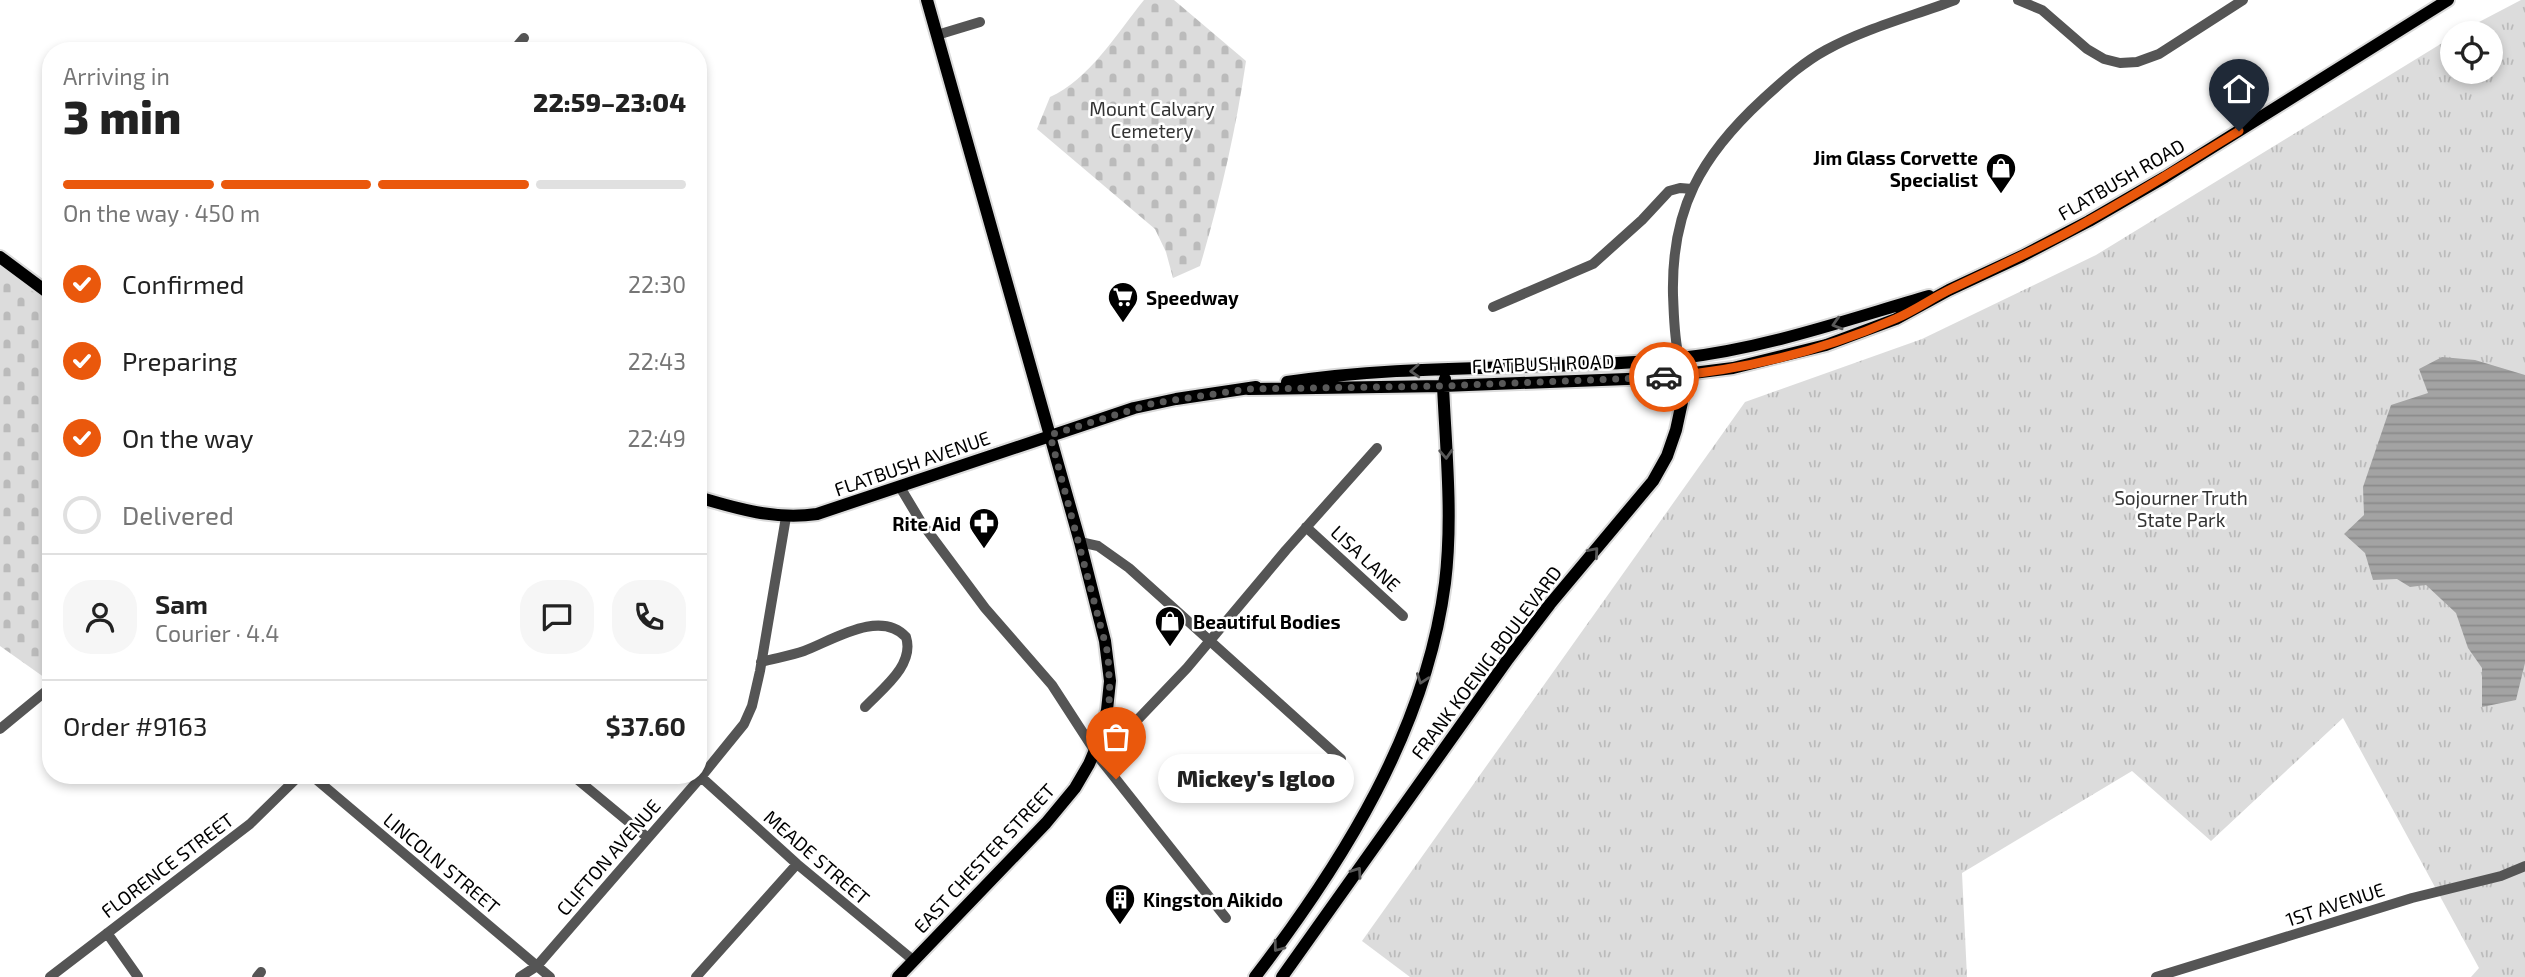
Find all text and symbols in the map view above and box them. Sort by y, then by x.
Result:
map controls [2440,21,2503,84]
button: locate [2440,21,2503,84]
pin [2209,59,2269,131]
text: Arriving in [63,62,170,90]
icon: home [2220,70,2258,108]
text: 22:59–23:04 [533,86,686,117]
text: 3 min [63,88,181,143]
park label: Mount Calvary Cemetery [1089,97,1215,142]
street label: FLATBUSH ROAD [2054,133,2188,225]
place label: Jim Glass Corvette Specialist [1813,146,1978,191]
shop icon: Jim Glass Corvette Specialist [1984,151,2018,195]
text: On the way · 450 m [63,199,260,227]
icon: check [63,265,101,303]
text: Confirmed [122,268,245,299]
text: 22:30 [628,270,686,298]
supermarket icon: Speedway [1106,280,1140,324]
place label: Speedway [1146,286,1239,310]
one-way arrow [1831,316,1843,331]
icon: check [63,342,101,380]
courier [1629,342,1699,412]
text: Preparing [122,345,237,376]
text: 22:43 [628,347,686,375]
street label: FLATBUSH ROAD [1471,349,1615,377]
icon: car [1645,358,1683,396]
one-way arrow [1409,363,1420,378]
icon: check [63,419,101,457]
text: On the way [122,422,253,453]
text: 22:49 [627,424,686,452]
street label: FLATBUSH AVENUE [831,426,993,500]
one-way arrow [1438,449,1453,460]
park label: Sojourner Truth State Park [2114,486,2248,531]
text: Delivered [122,499,234,530]
pharmacy icon: Rite Aid [967,506,1001,550]
place label: Rite Aid [892,512,961,535]
street label: LISA LANE [1326,520,1406,596]
one-way arrow [1586,547,1598,560]
street label: FRANK KOENIG BOULEVARD [1406,561,1566,763]
button: person [63,580,137,654]
button: chat [520,580,594,654]
button: phone [612,580,686,654]
text: Sam [155,588,208,619]
shop icon: Beautiful Bodies [1153,604,1187,648]
place label: Beautiful Bodies [1193,610,1341,633]
text: Courier · 4.4 [155,619,279,647]
one-way arrow [1416,672,1430,684]
pin [1086,707,1146,779]
text: Order #9163 [63,710,207,741]
text: $37.60 [605,710,686,741]
icon: bag [1097,718,1135,756]
callout: Mickey's Igloo [1158,754,1354,804]
text: Mickey's Igloo [1177,764,1335,792]
street label: EAST CHESTER STREET [909,778,1059,938]
street label: CLIFTON AVENUE [551,794,665,920]
street label: MEADE STREET [760,805,874,909]
street label: FLORENCE STREET [96,808,238,922]
street label: LINCOLN STREET [379,808,505,918]
one-way arrow [1349,867,1361,880]
street label: 1ST AVENUE [2283,877,2387,931]
building icon: Kingston Aikido [1103,882,1137,926]
place label: Kingston Aikido [1143,888,1283,911]
one-way arrow [1274,939,1286,951]

